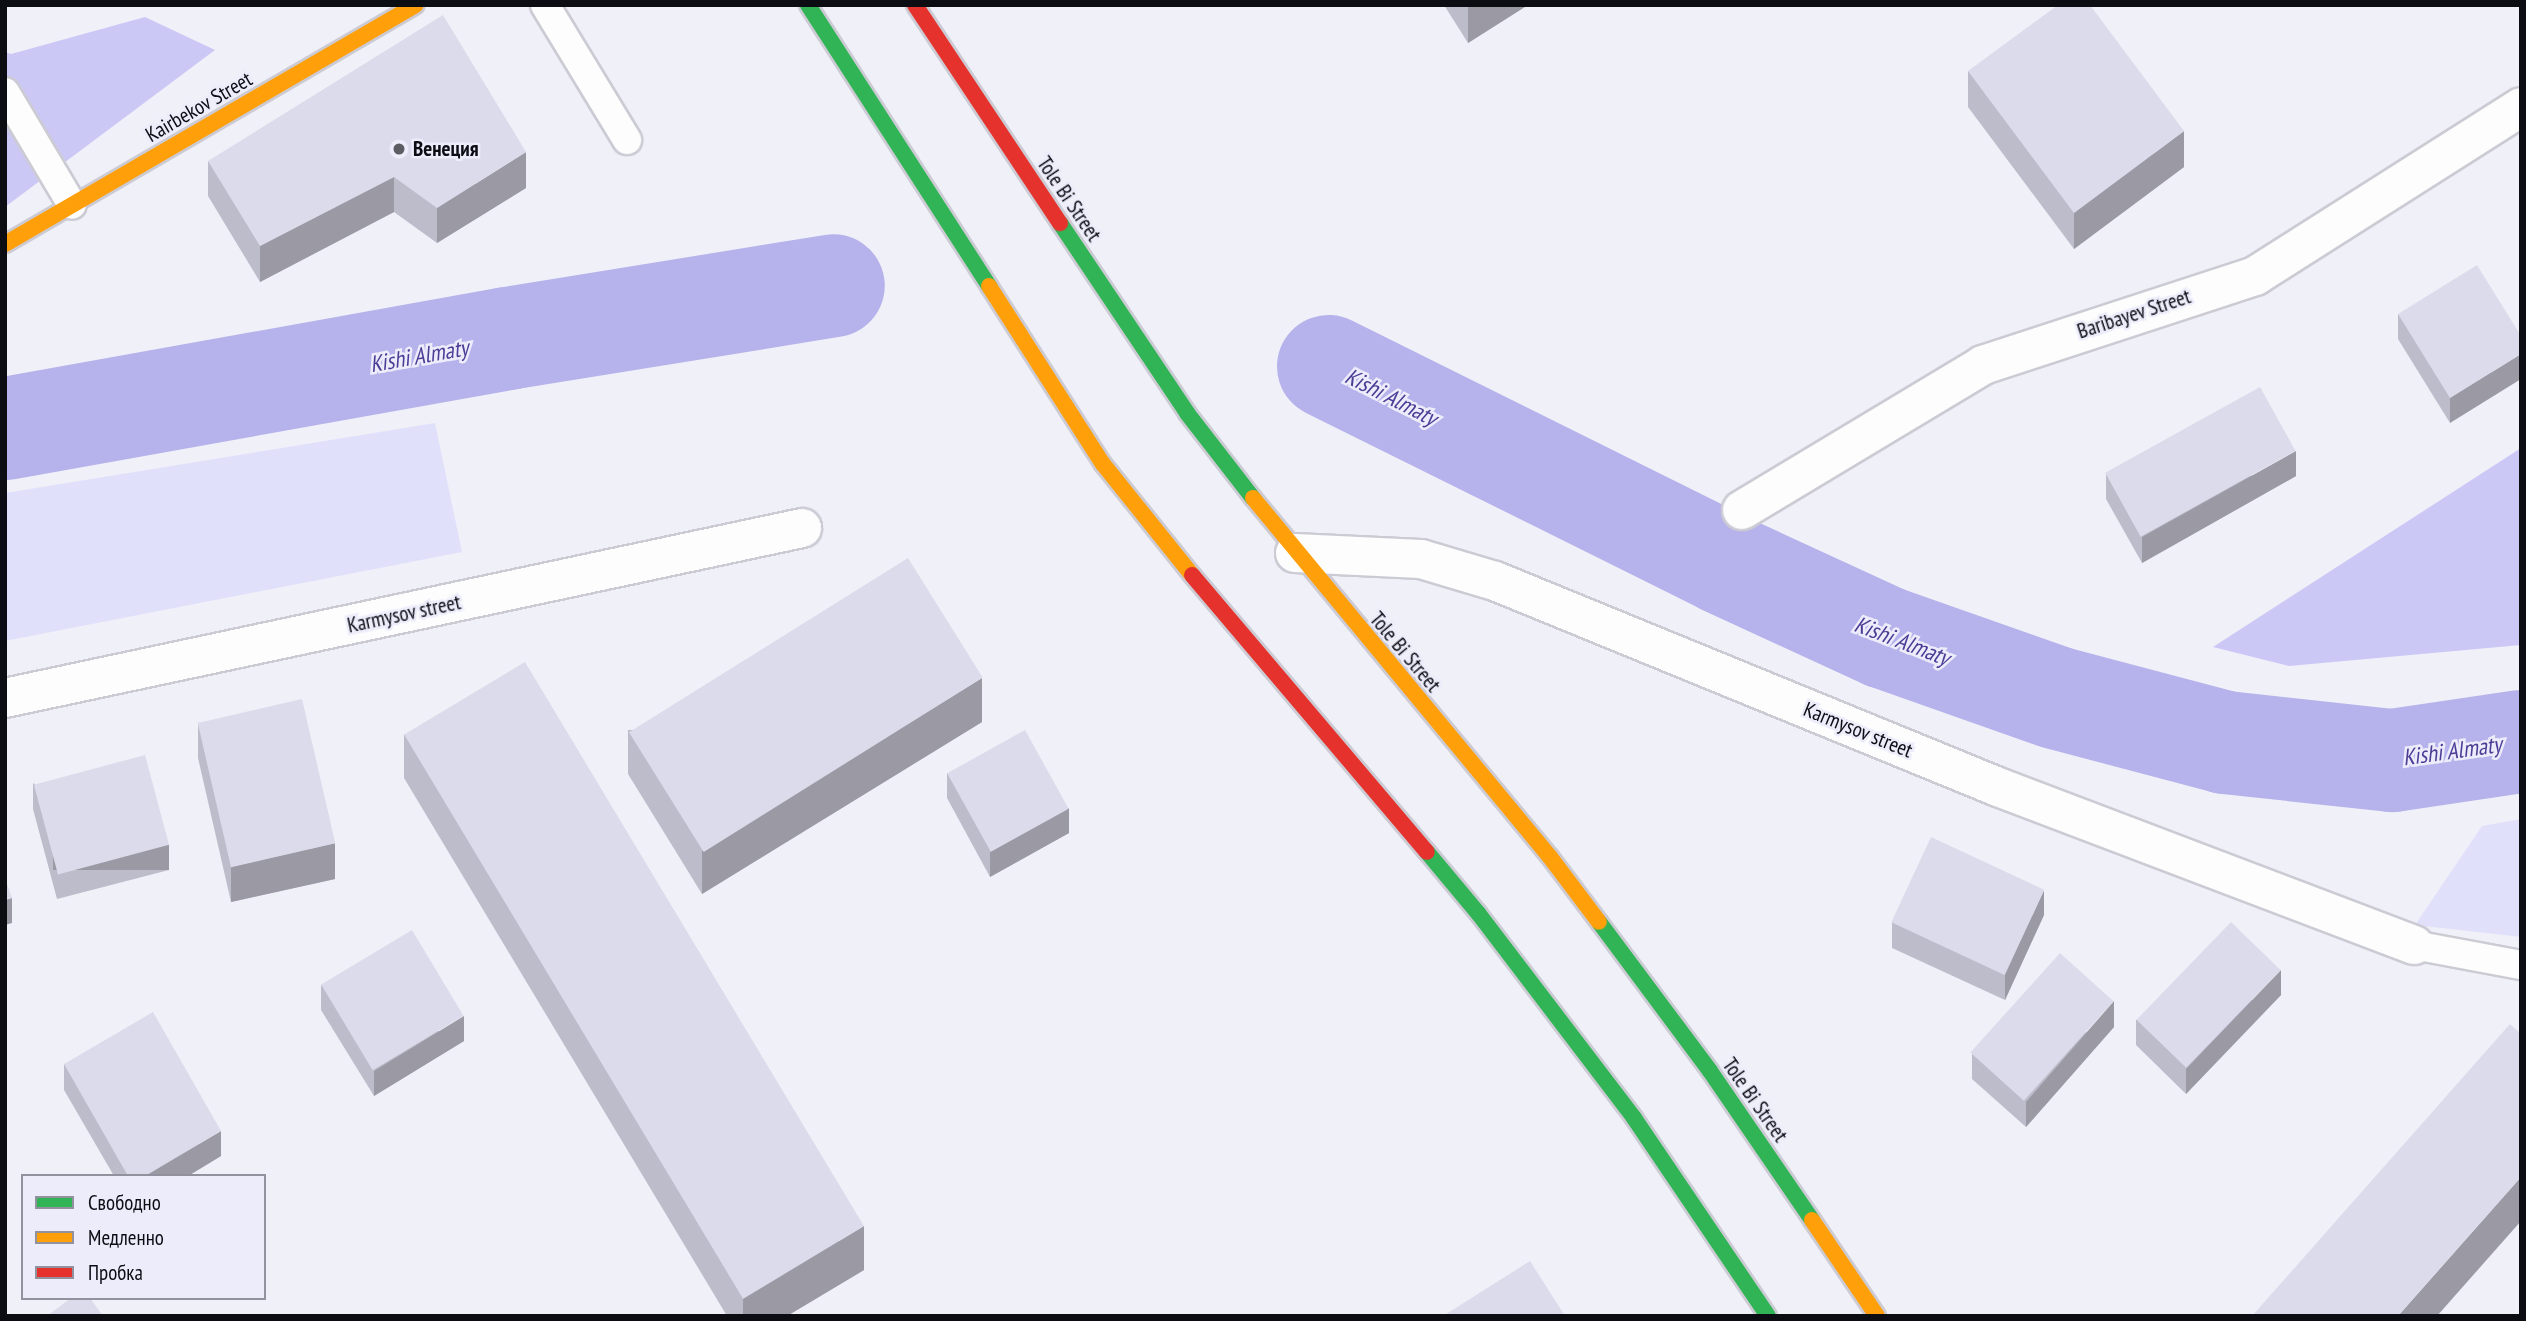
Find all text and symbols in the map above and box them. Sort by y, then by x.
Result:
street label: Kairbekov Street [141,66,257,148]
place label: Венеция [413,136,479,162]
marker: Венеция [391,141,407,157]
street label: Tole Bi Street [1032,152,1106,246]
street label: Baribayev Street [2074,284,2194,344]
water label: Kіshі Almaty [368,334,470,378]
water label: Kіshі Almaty [1340,362,1442,432]
street label: Karmysov street [345,590,463,638]
street label: Tole Bi Street [1364,607,1446,697]
water label: Kіshі Almaty [1851,610,1953,672]
street label: Karmysov street [1800,697,1916,763]
water label: Kіshі Almaty [2401,730,2503,772]
street label: Tole Bi Street [1717,1053,1793,1147]
legend [21,1174,266,1300]
text: Свободно [88,1189,161,1216]
text: Медленно [88,1224,164,1251]
text: Пробка [88,1259,143,1286]

